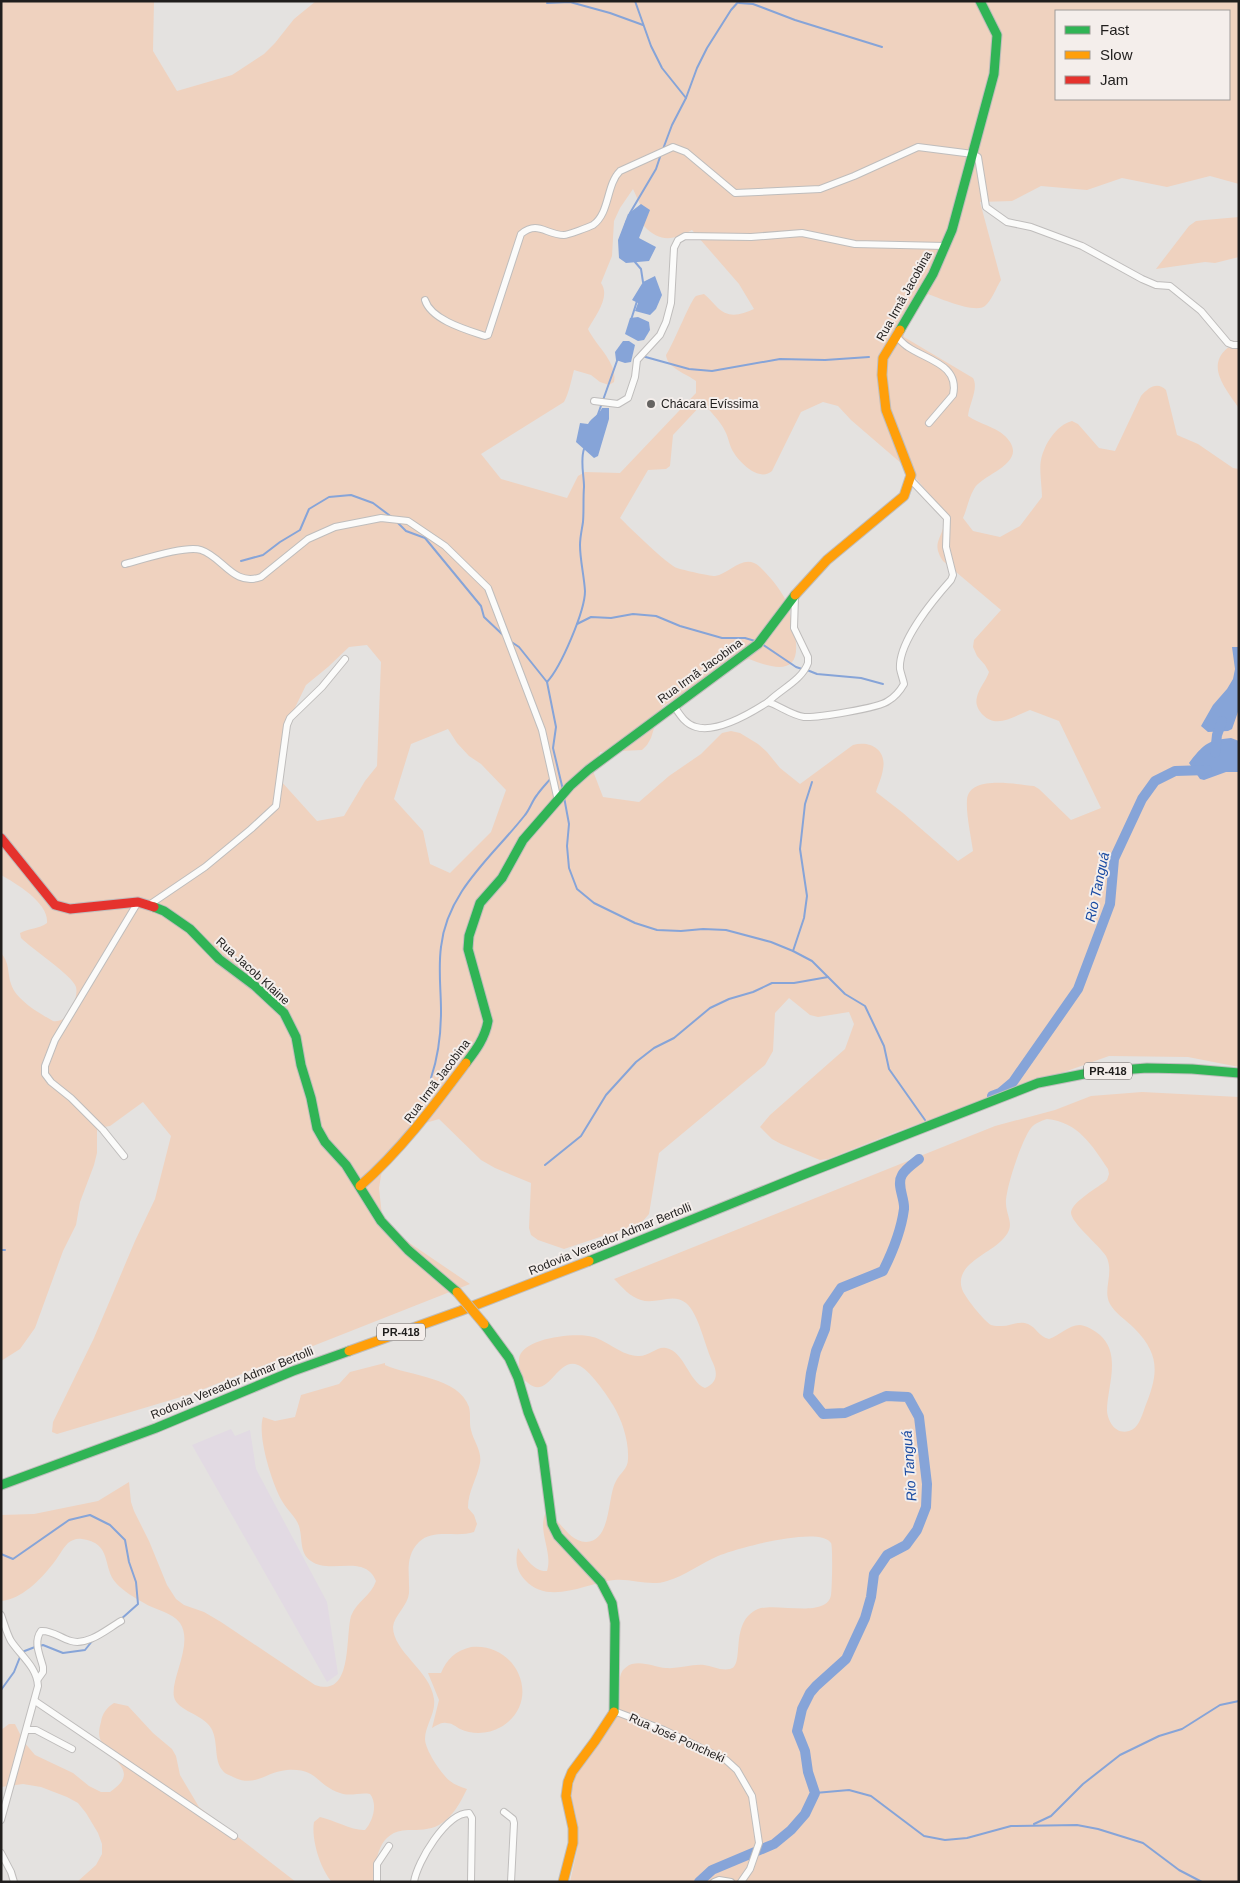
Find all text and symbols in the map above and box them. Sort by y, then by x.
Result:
legend [1055,10,1230,100]
text: Fast [1100,21,1130,38]
text: Slow [1100,46,1133,63]
text: Jam [1100,71,1128,88]
street label: Rua Irmã Jacobina [873,248,935,343]
place label: Chácara Evíssima [661,397,759,411]
marker: Chácara Evíssima [645,398,657,410]
street label: Rua Irmã Jacobina [655,636,745,706]
water label: Rio Tanguá [1082,850,1112,923]
street label: Rua Jacob Klaine [213,934,293,1008]
street label: Rua Irmã Jacobina [401,1036,473,1125]
road number: PR-418 [1084,1062,1132,1080]
street label: Rodovia Vereador Admar Bertolli [527,1200,693,1278]
road number: PR-418 [377,1324,425,1340]
street label: Rodovia Vereador Admar Bertolli [149,1344,315,1422]
water label: Rio Tanguá [899,1430,919,1502]
street label: Rua José Poncheki [627,1711,727,1765]

